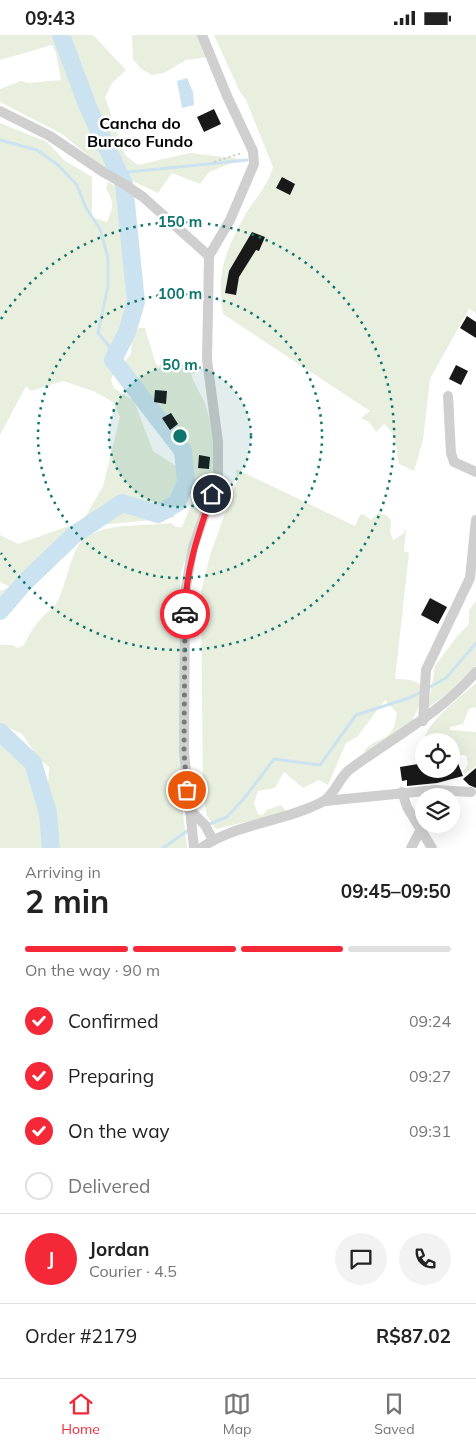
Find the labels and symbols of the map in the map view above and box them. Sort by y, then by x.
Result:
district label: Cancha do Buraco Fundo [87,113,193,151]
text: 150 m [158,212,202,231]
text: 100 m [158,284,202,303]
text: 50 m [162,355,198,374]
centre of rings [171,427,189,445]
pin [191,473,233,515]
courier [160,589,210,639]
pin [166,769,208,811]

